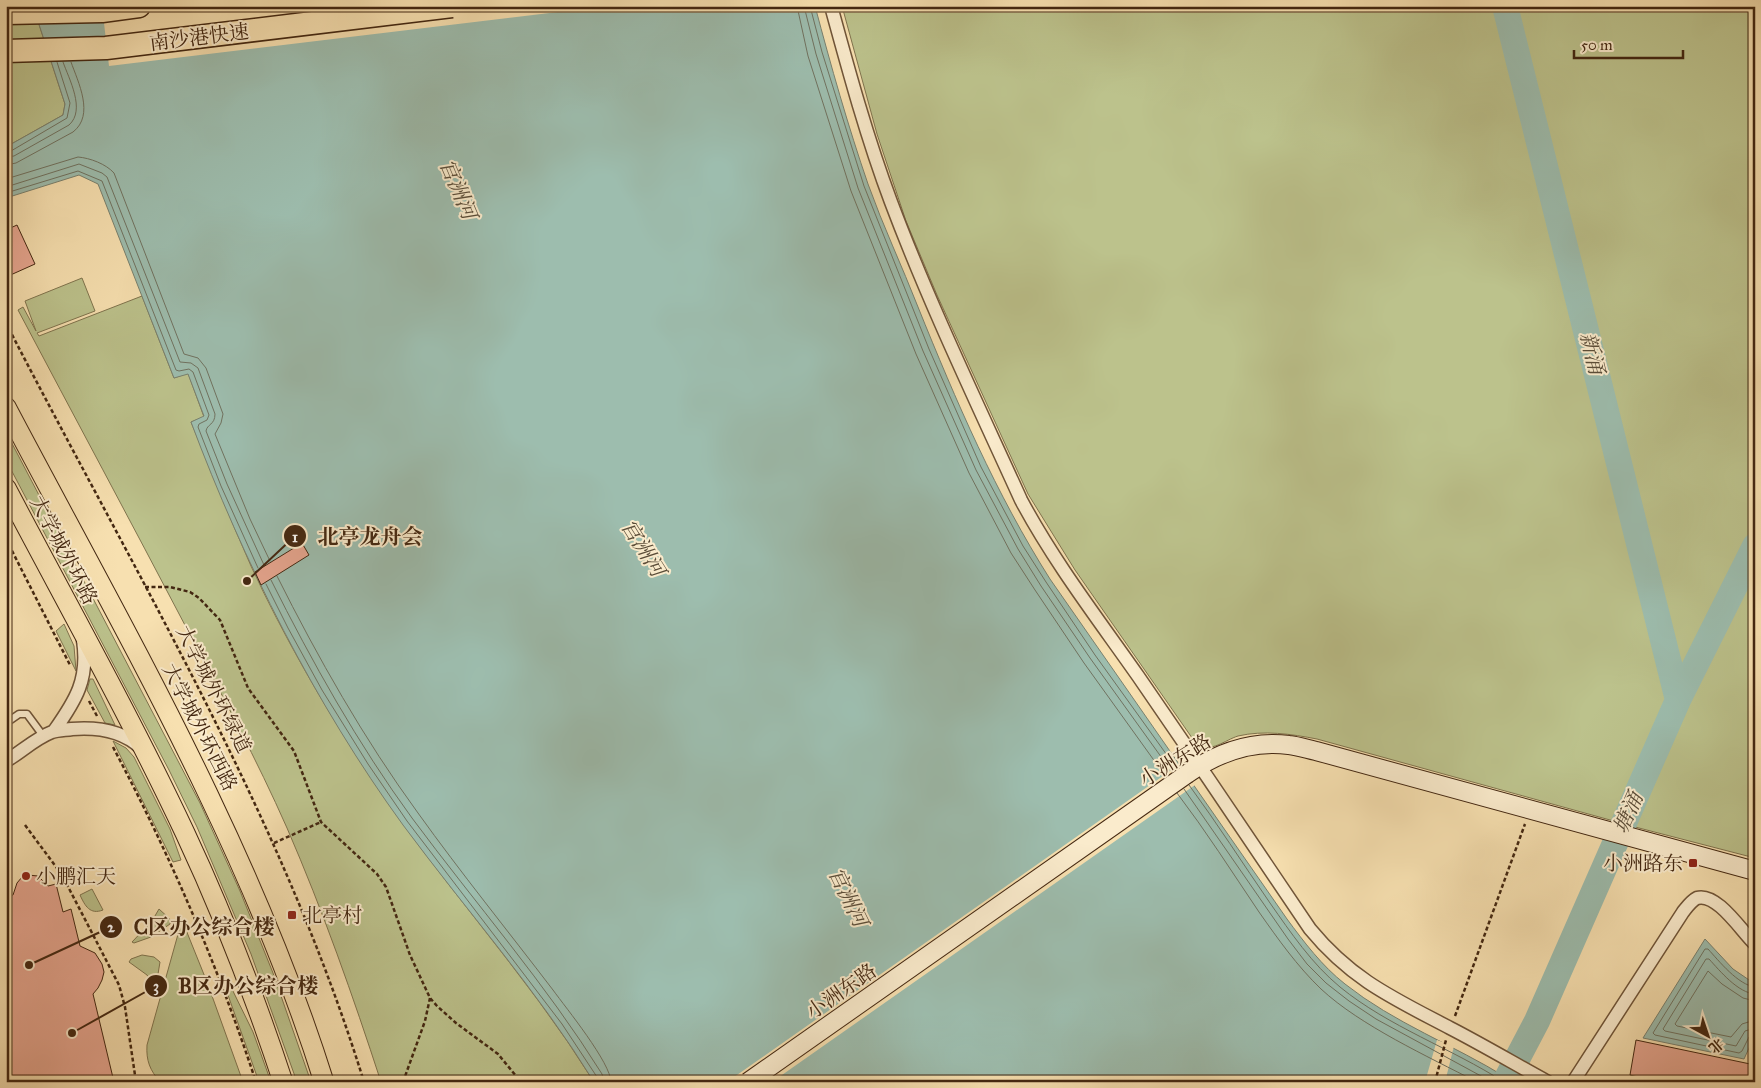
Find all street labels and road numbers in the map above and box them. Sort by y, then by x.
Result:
street label: 南沙港快速 [148,19,250,55]
street label: 大学城外环路 [25,491,103,609]
street label: 大学城外环绿道 [172,621,256,757]
street label: 大学城外环西路 [158,659,242,795]
street label: 小洲东路 [1135,729,1215,791]
street label: 小洲东路 [801,958,881,1024]

